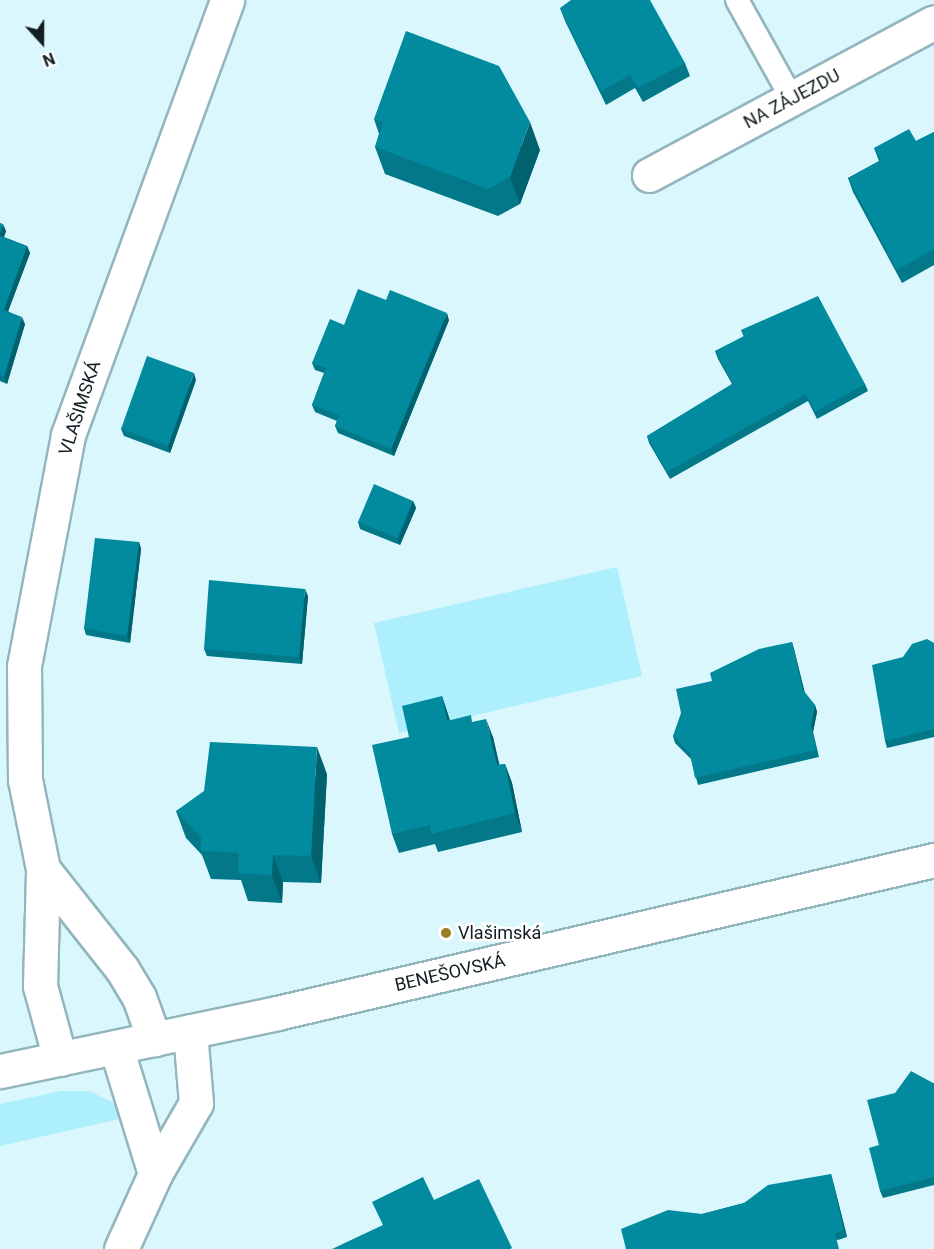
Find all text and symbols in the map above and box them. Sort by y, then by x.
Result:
north arrow [12,12,72,72]
text: N [40,48,57,70]
street label: NA ZÁJEZDU [740,65,844,133]
street label: VLAŠIMSKÁ [55,358,105,458]
place label: Vlašimská [458,922,541,944]
marker: Vlašimská [439,926,453,940]
street label: BENEŠOVSKÁ [393,950,507,996]

